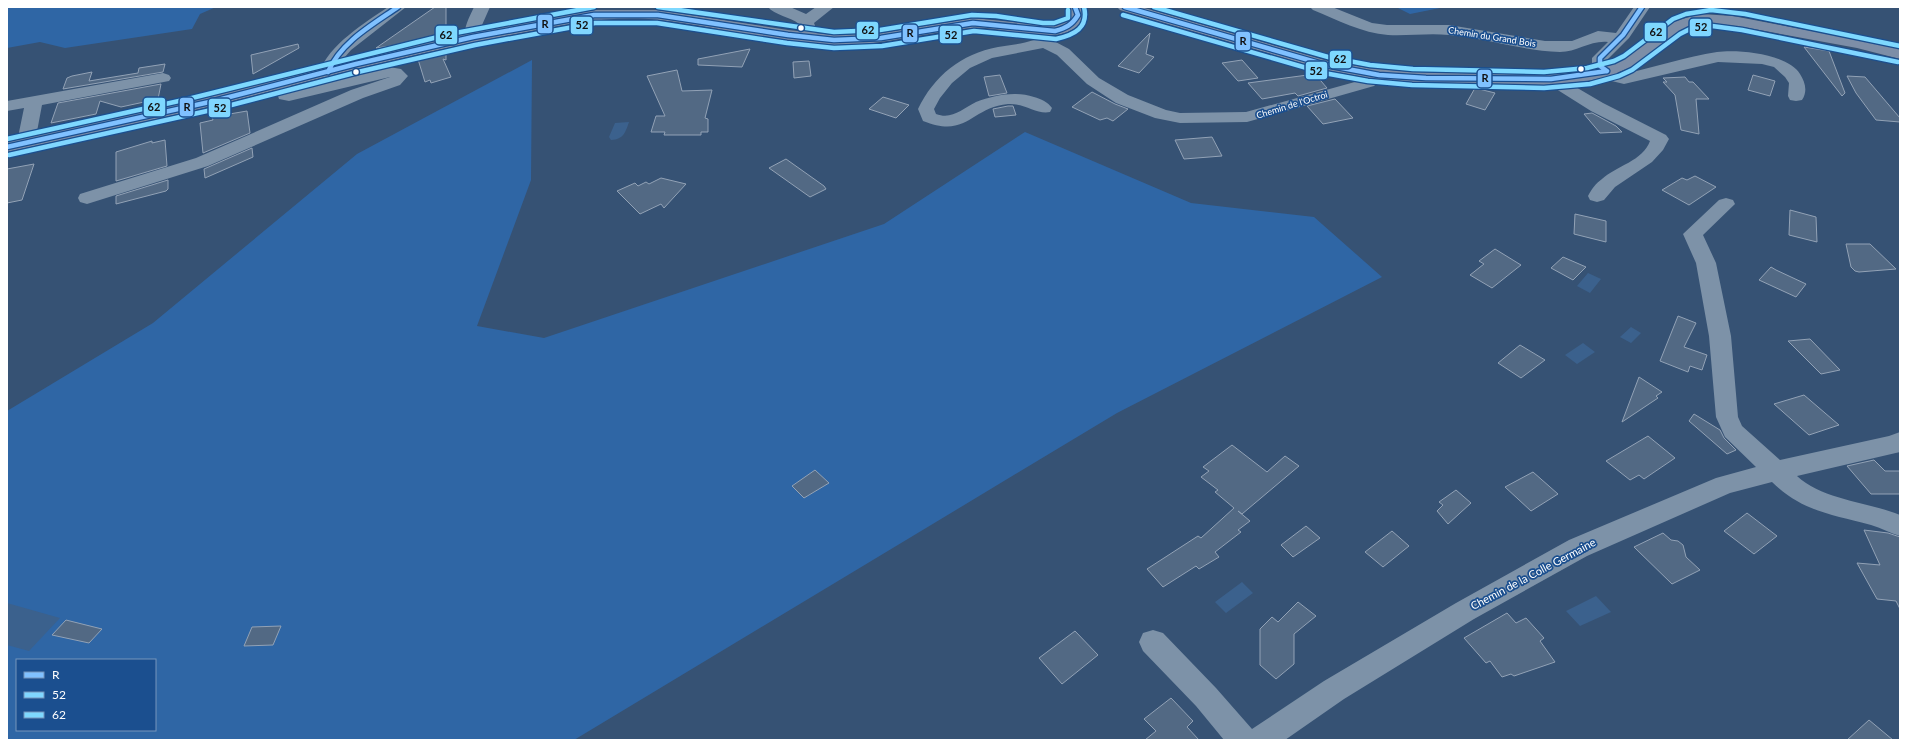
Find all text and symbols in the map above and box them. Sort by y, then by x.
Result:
line badge: R [537,14,553,34]
line badge: 52 [570,16,593,35]
text: R [541,17,549,30]
text: 52 [576,18,588,31]
line badge: 52 [1689,18,1712,37]
text: 52 [1695,20,1707,33]
line badge: 62 [856,21,879,40]
line badge: 62 [1644,22,1667,42]
unlabelled marker [796,23,806,33]
text: 62 [862,23,874,36]
line badge: R [902,24,918,43]
street label: Chemin du Grand Bois [1448,24,1537,49]
line badge: 62 [435,25,458,45]
line badge: 52 [939,25,962,44]
text: 62 [1650,25,1662,38]
text: R [906,26,914,39]
text: 62 [440,28,452,41]
text: 52 [945,28,957,41]
line badge: R [1235,31,1251,51]
text: R [1239,34,1247,47]
line badge: 62 [1329,50,1352,69]
text: 62 [1334,52,1346,65]
line badge: 52 [1305,61,1328,80]
text: 52 [1310,64,1322,77]
unlabelled marker [1576,64,1586,74]
unlabelled marker [351,67,361,77]
line badge: R [1477,69,1492,88]
text: R [1481,71,1489,84]
street label: Chemin de l'Octroi [1255,88,1329,121]
line badge: 62 [143,97,166,117]
line badge: R [179,97,194,117]
line badge: 52 [208,98,231,118]
text: 62 [148,100,160,113]
text: R [183,100,191,113]
text: 52 [214,101,226,114]
street label: Chemin de la Colle Germaine [1468,535,1598,612]
legend [16,659,156,731]
text: R [52,667,60,682]
text: 52 [52,687,66,702]
text: 62 [52,707,66,722]

